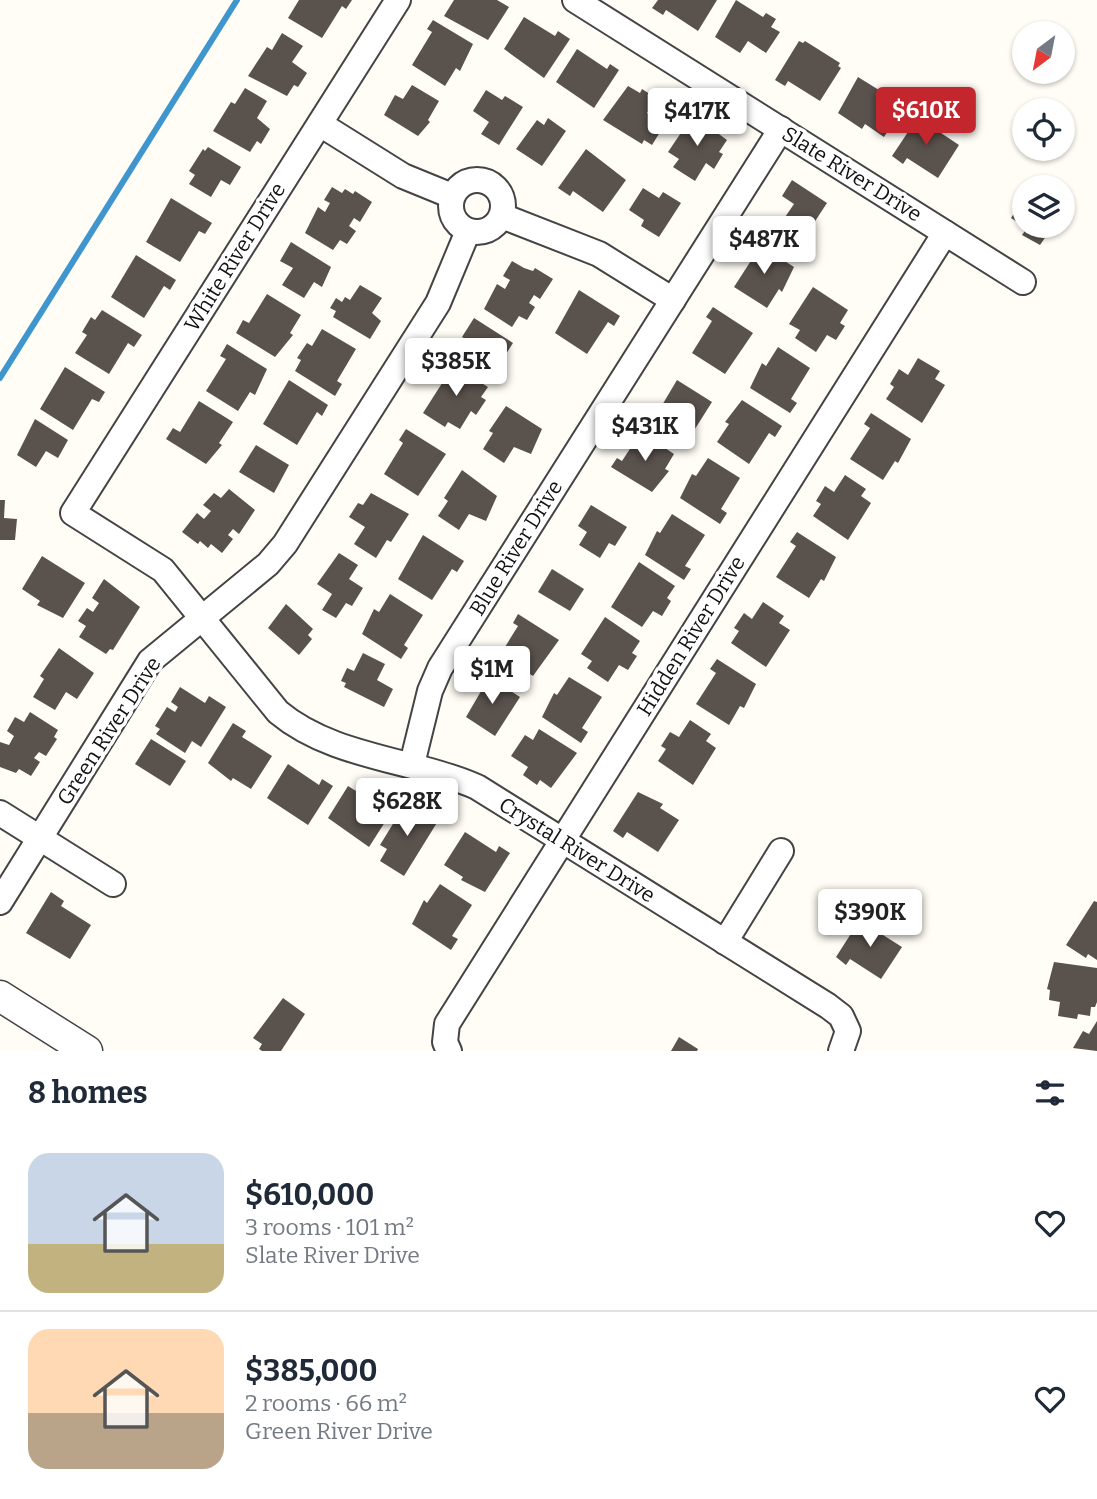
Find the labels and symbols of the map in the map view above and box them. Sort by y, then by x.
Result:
north arrow [1012,21,1074,84]
pin: $417K [648,88,746,148]
pin: $610K [877,88,975,147]
street label: Slate River Drive [777,121,927,227]
street label: White River Drive [179,178,291,336]
pin: $487K [715,216,813,276]
pin: $385K [407,338,505,398]
pin: $431K [596,404,694,463]
street label: Blue River Drive [464,475,568,621]
street label: Hidden River Drive [631,551,751,721]
pin: $1M [458,646,526,706]
street label: Green River Drive [51,652,167,810]
pin: $628K [358,778,456,838]
street label: Crystal River Drive [494,792,660,908]
pin: $390K [821,890,919,949]

